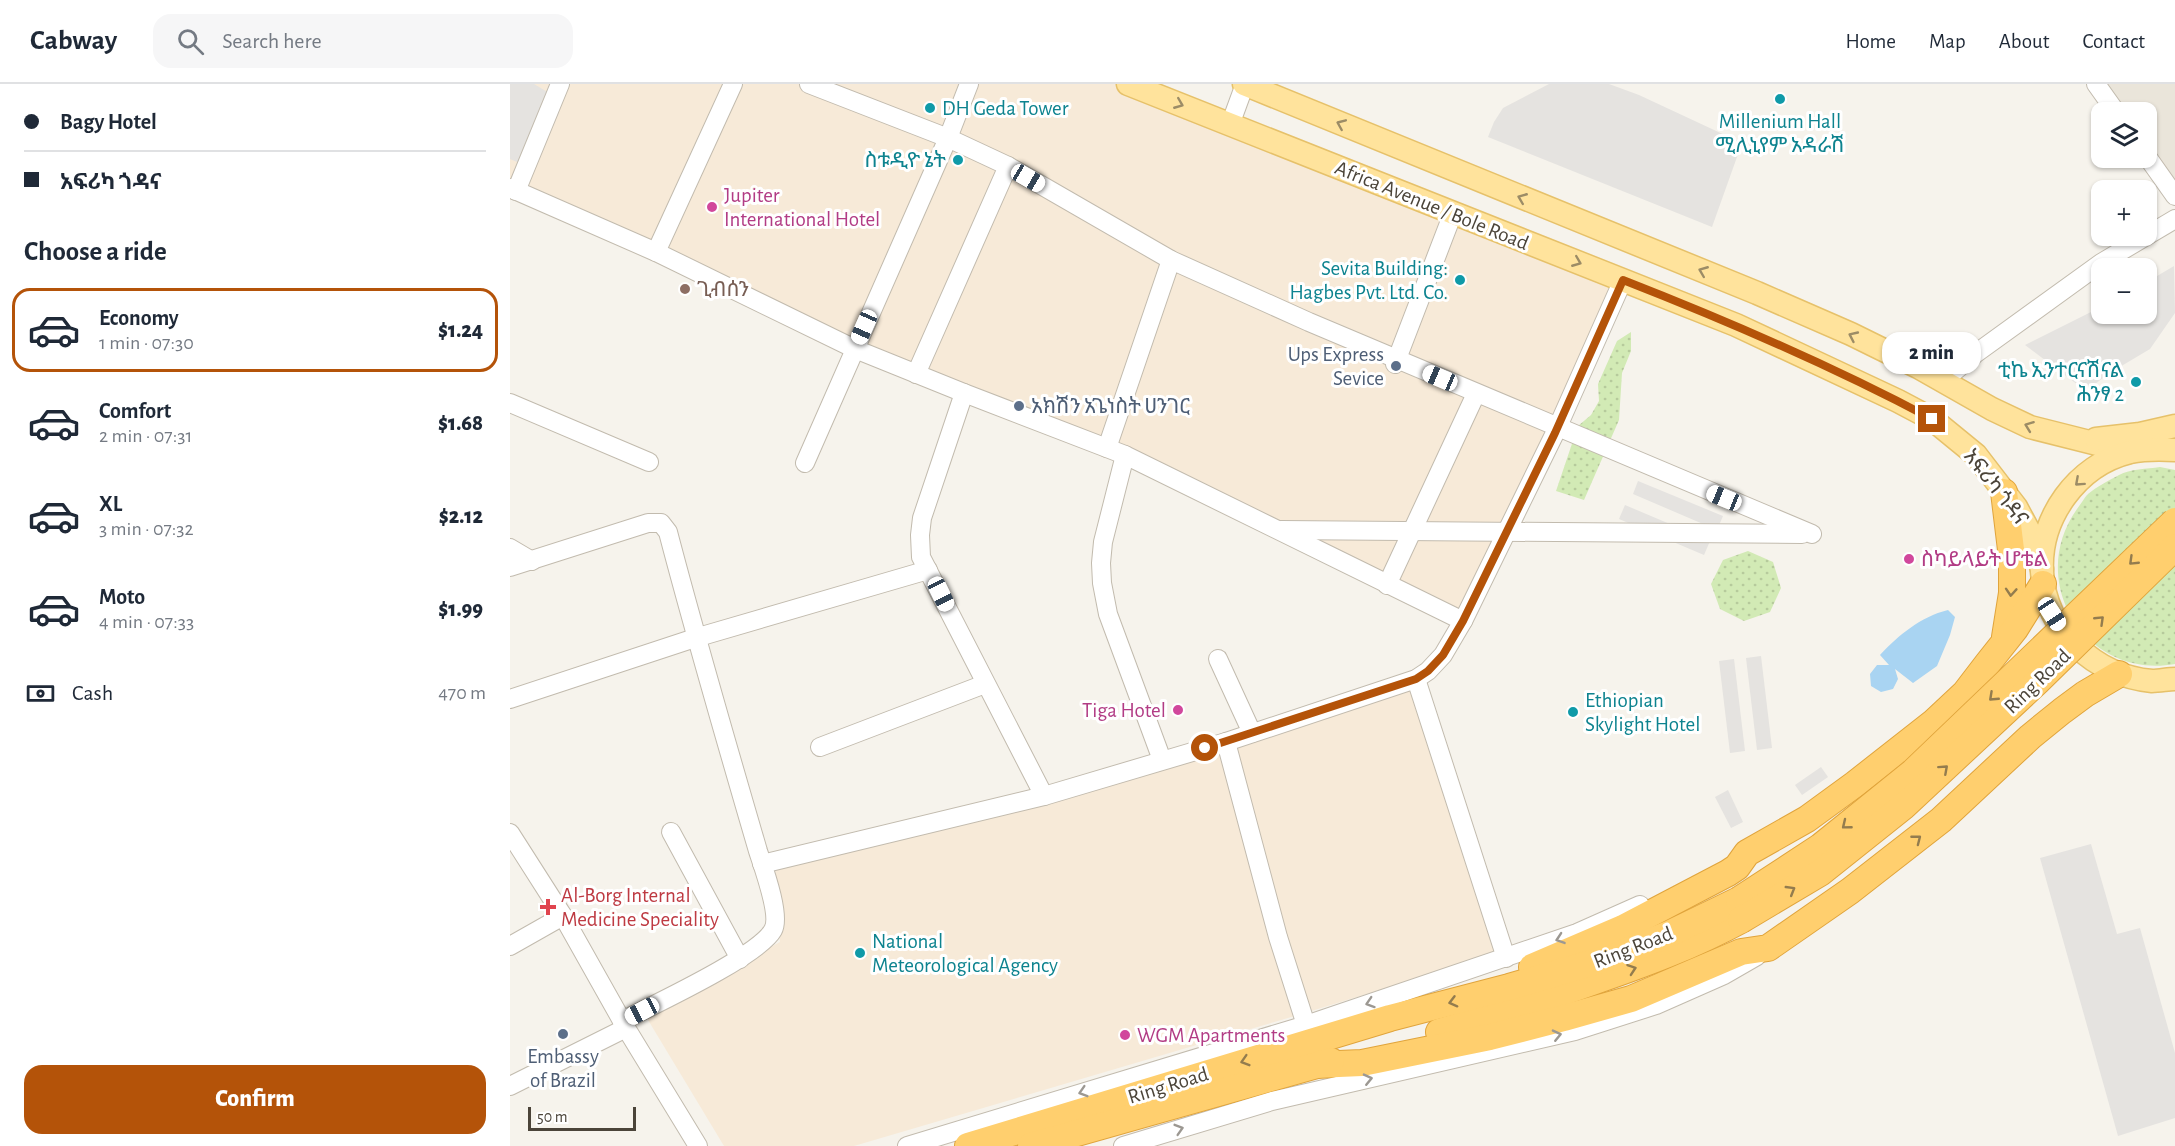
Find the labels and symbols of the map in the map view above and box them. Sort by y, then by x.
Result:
marker: Millenium Hall ሚሊኒየም አዳራሽ [1773,92,1787,106]
one-way arrow [1173,97,1184,109]
place label: DH Geda Tower [942,98,1069,119]
marker: DH Geda Tower [923,101,937,115]
place label: Millenium Hall ሚሊኒየም አዳራሽ [1715,111,1845,156]
one-way arrow [1337,119,1348,131]
place label: ስቱዲዮ ኔት [864,150,946,171]
marker: ስቱዲዮ ኔት [951,153,965,167]
street label: Africa Avenue / Bole Road [1332,157,1532,254]
car [1008,161,1048,195]
place label: Jupiter International Hotel [724,185,880,230]
one-way arrow [1517,193,1528,205]
marker: Jupiter International Hotel [705,200,719,214]
one-way arrow [1571,255,1582,267]
place label: Sevita Building: Hagbes Pvt. Ltd. Co. [1289,258,1448,303]
one-way arrow [1698,266,1709,278]
marker: Sevita Building: Hagbes Pvt. Ltd. Co. [1453,273,1467,287]
place label: ጊብሰን [697,279,749,300]
marker: ጊብሰን [678,282,692,296]
car [848,307,880,347]
one-way arrow [1849,331,1860,343]
callout: 2 min [1882,332,1982,374]
place label: Ups Express Sevice [1288,344,1384,389]
marker: Ups Express Sevice [1389,359,1403,373]
place label: ቲኬ ኢንተርናሽናል ሕንፃ 2 [1998,359,2124,405]
car [1420,363,1460,393]
marker: ቲኬ ኢንተርናሽናል ሕንፃ 2 [2129,375,2143,389]
place label: አክሽን አጌነስት ሀንገር [1031,395,1190,417]
marker: አክሽን አጌነስት ሀንገር [1012,399,1026,413]
route end [1918,405,1945,432]
one-way arrow [2024,421,2035,433]
street label: አፍሪካ ጎዳና [1960,445,2032,530]
one-way arrow [2075,475,2086,486]
car [1704,483,1744,513]
place label: ስካይላይት ሆቴል [1921,549,2048,570]
marker: ስካይላይት ሆቴል [1902,552,1916,566]
one-way arrow [2130,554,2141,565]
car [925,574,957,614]
one-way arrow [2005,587,2018,596]
car [2035,594,2069,634]
one-way arrow [2094,616,2104,627]
street label: Ring Road [2000,645,2075,718]
place label: Ethiopian Skylight Hotel [1585,690,1700,735]
one-way arrow [1989,690,1999,701]
place label: Tiga Hotel [1082,700,1166,721]
marker: Tiga Hotel [1171,703,1185,717]
marker: Ethiopian Skylight Hotel [1566,705,1580,719]
route start [1191,734,1218,761]
one-way arrow [1937,765,1947,776]
one-way arrow [1842,818,1853,829]
one-way arrow [1910,835,1921,846]
place label: Al-Borg Internal Medicine Speciality [561,885,719,930]
one-way arrow [1785,886,1795,898]
marker: Al-Borg Internal Medicine Speciality [539,898,557,916]
street label: Ring Road [1591,923,1676,972]
place label: National Meteorological Agency [872,931,1058,976]
one-way arrow [1556,932,1566,945]
marker: National Meteorological Agency [853,946,867,960]
one-way arrow [1626,963,1637,976]
car [622,995,662,1027]
one-way arrow [1448,995,1459,1007]
one-way arrow [1365,996,1376,1009]
place label: WGM Apartments [1137,1025,1285,1046]
marker: Embassy of Brazil [556,1027,570,1041]
marker: WGM Apartments [1118,1028,1132,1042]
one-way arrow [1552,1029,1562,1042]
place label: Embassy of Brazil [527,1046,599,1091]
one-way arrow [1240,1054,1251,1066]
street label: Ring Road [1125,1063,1211,1108]
one-way arrow [1362,1073,1372,1086]
one-way arrow [1078,1085,1089,1097]
scale bar [528,1104,636,1132]
one-way arrow [1173,1124,1184,1136]

